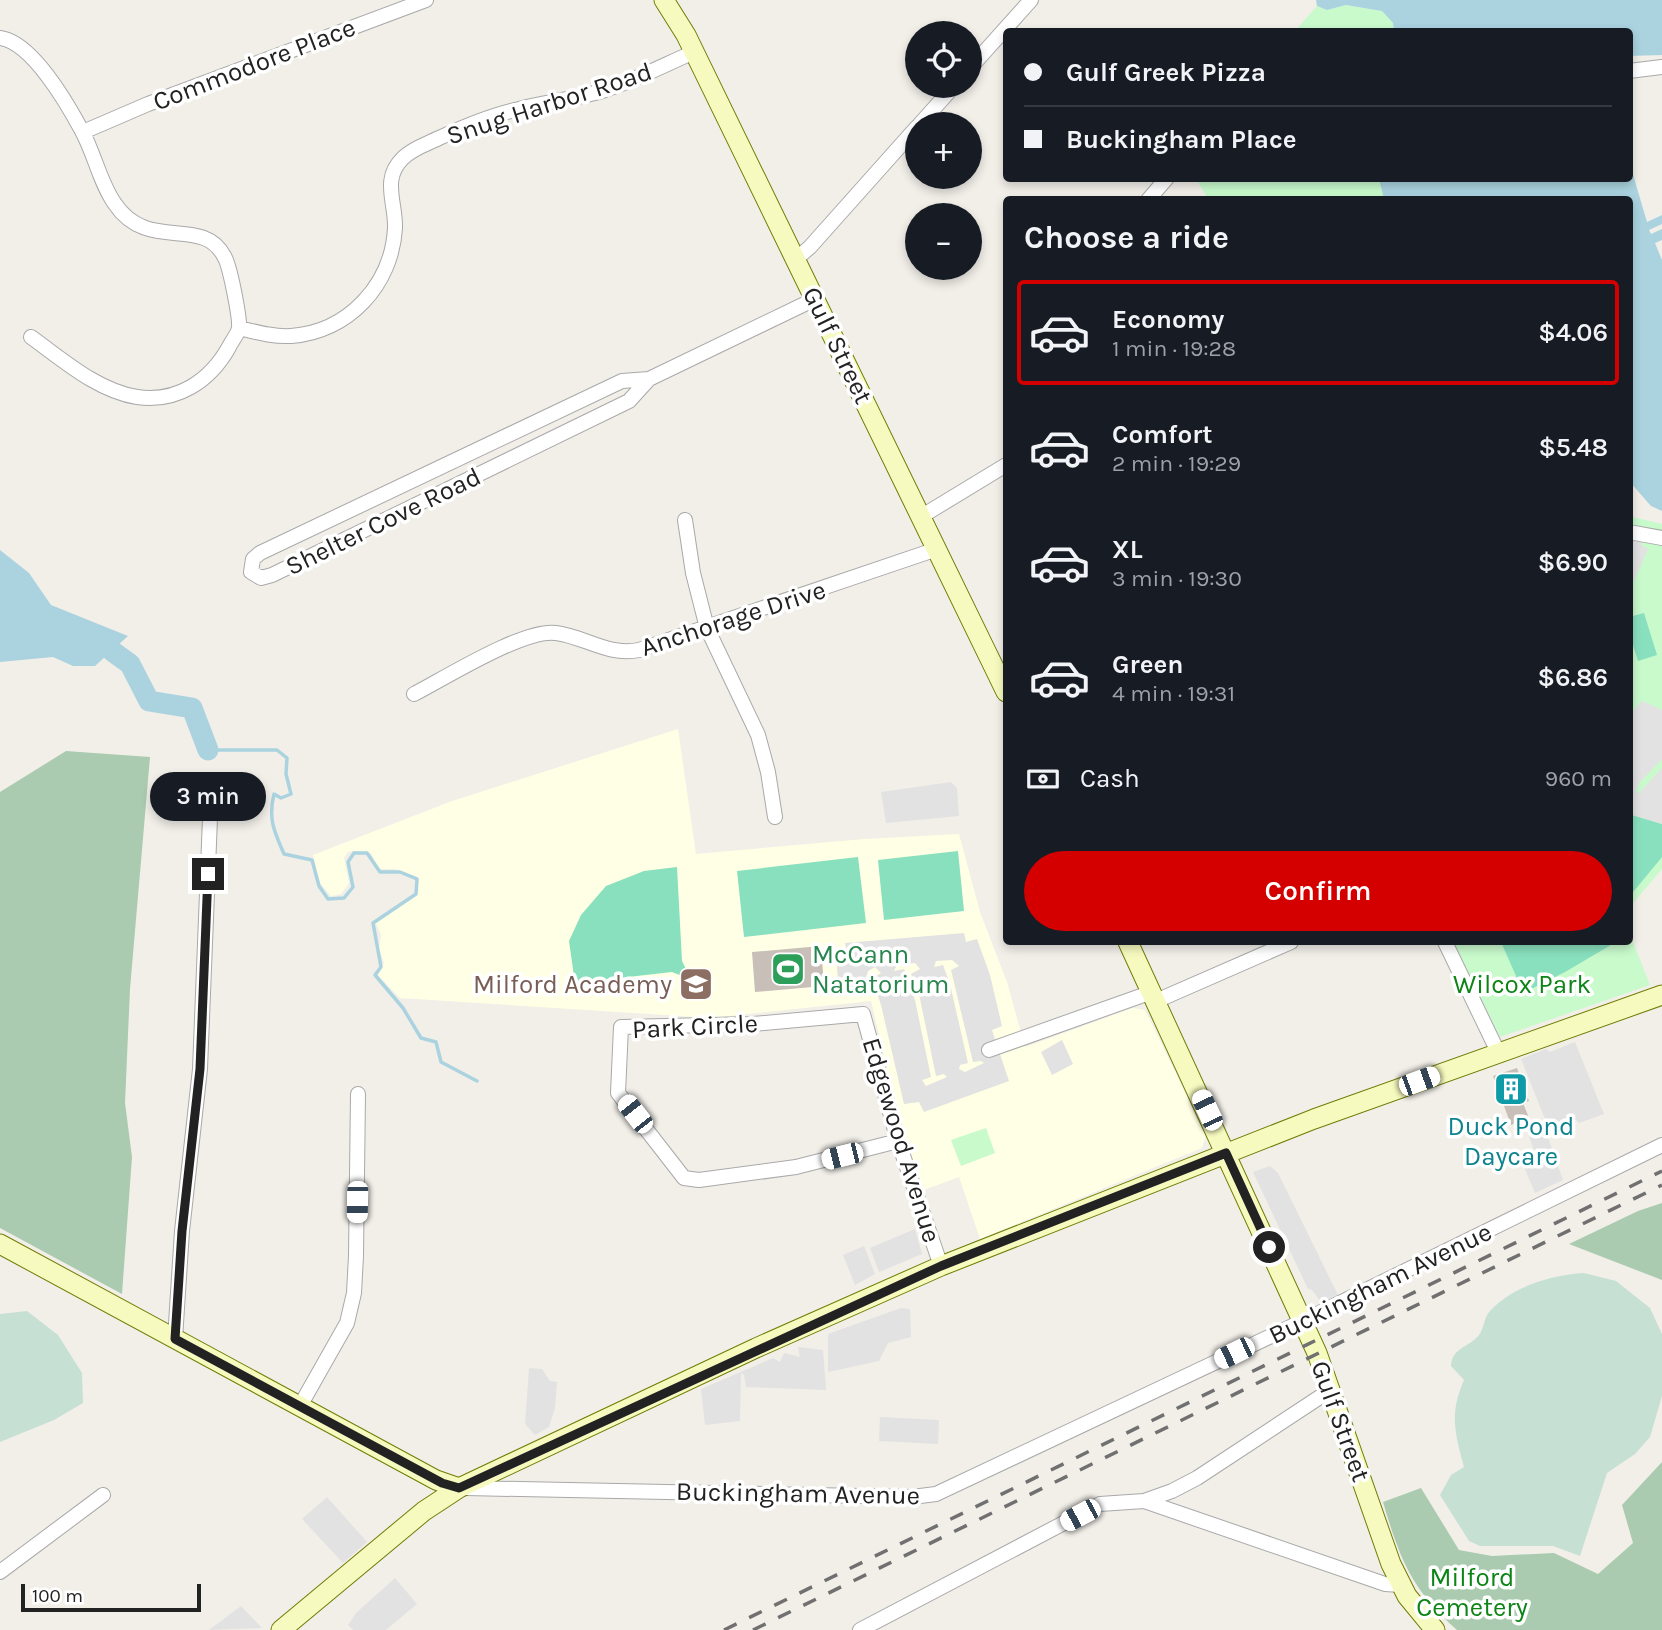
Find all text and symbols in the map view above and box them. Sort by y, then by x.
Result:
street label: Commodore Place [149,12,360,117]
map controls [905,21,982,280]
button: locate [905,21,982,98]
street label: Snug Harbor Road [443,56,656,151]
text: Gulf Greek Pizza [1066,57,1266,88]
button: + [905,112,982,189]
text: Buckingham Place [1066,124,1297,155]
button: − [905,203,982,280]
text: Choose a ride [1024,219,1229,256]
street label: Gulf Street [796,282,879,409]
icon: car [1028,301,1091,364]
text: Economy [1112,304,1224,335]
text: $4.06 [1538,317,1608,348]
text: 1 min · 19:28 [1112,335,1236,362]
icon: car [1028,416,1091,479]
text: Comfort [1112,419,1213,450]
text: $5.48 [1538,432,1608,463]
text: 2 min · 19:29 [1112,450,1241,477]
street label: Shelter Cove Road [281,461,486,582]
icon: car [1028,531,1091,594]
text: XL [1112,534,1143,565]
text: $6.90 [1538,547,1608,578]
text: 3 min · 19:30 [1112,565,1242,592]
street label: Anchorage Drive [637,574,830,663]
icon: car [1028,646,1091,709]
text: Green [1112,649,1184,680]
text: $6.86 [1538,662,1608,693]
text: 4 min · 19:31 [1112,680,1235,707]
icon: cash [1024,760,1062,798]
text: Cash [1080,763,1140,794]
text: 960 m [1545,765,1612,792]
callout: 3 min [150,772,266,822]
text: 3 min [176,783,240,810]
button: Confirm [1024,851,1612,931]
route end [192,858,224,890]
place label: McCann Natatorium [812,939,949,1000]
sports icon: McCann Natatorium [769,950,807,988]
school or university icon: Milford Academy [677,965,715,1003]
place label: Milford Academy [473,969,672,1000]
park label: Wilcox Park [1453,969,1591,1000]
street label: Park Circle [631,1008,759,1045]
street label: Edgewood Avenue [856,1034,947,1246]
car [1396,1064,1443,1098]
building icon: Duck Pond Daycare [1492,1070,1530,1108]
car [1189,1087,1226,1133]
car [614,1091,657,1137]
place label: Duck Pond Daycare [1448,1111,1574,1172]
car [820,1141,865,1171]
car [347,1181,368,1223]
street label: Buckingham Avenue [1264,1216,1497,1351]
route start [1253,1231,1285,1263]
car [1211,1334,1258,1372]
street label: Gulf Street [1304,1357,1377,1486]
street label: Buckingham Avenue [676,1476,920,1511]
car [1057,1496,1104,1534]
park label: Milford Cemetery [1416,1562,1528,1623]
scale bar [21,1581,201,1613]
text: 100 m [32,1585,83,1607]

